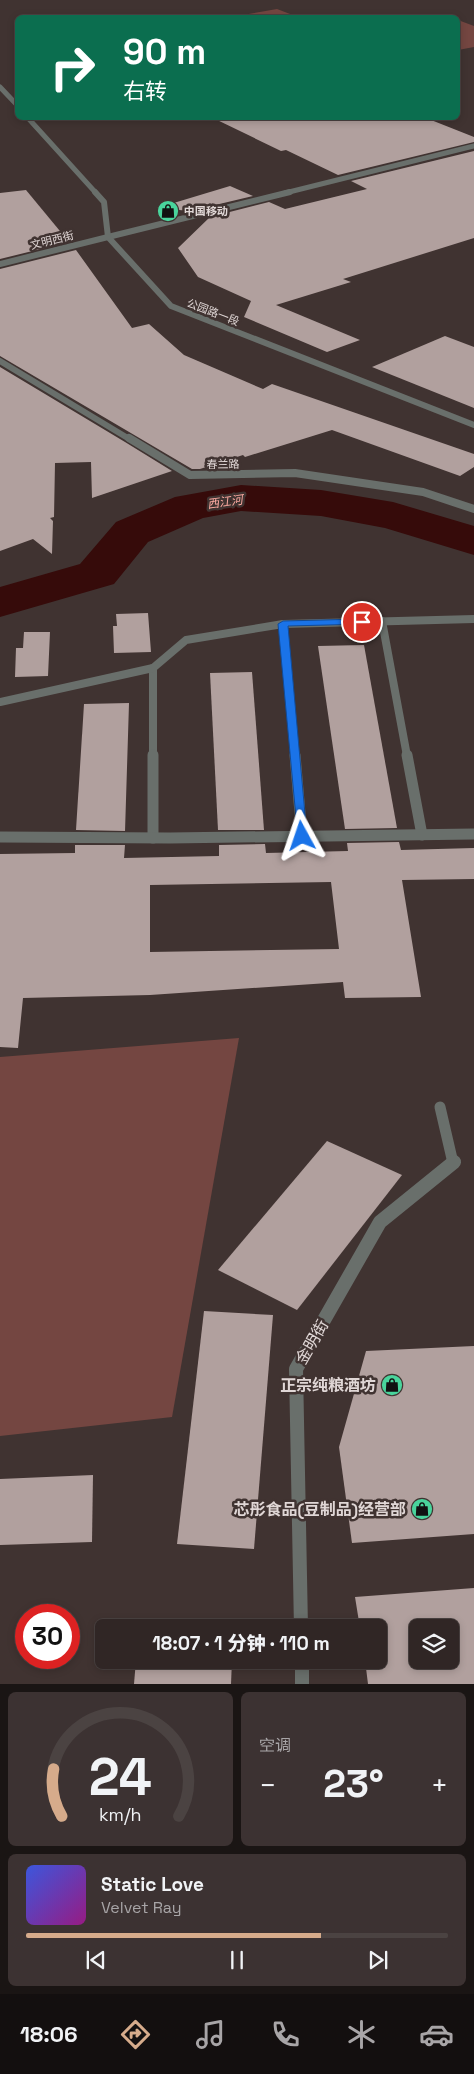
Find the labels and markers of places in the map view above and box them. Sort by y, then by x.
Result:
shop icon: 中国移动 [156,199,180,223]
place label: 中国移动 [184,204,228,218]
pin [341,601,383,643]
shop icon: 正宗纯粮酒坊 [380,1373,404,1397]
place label: 正宗纯粮酒坊 [280,1375,376,1396]
shop icon: 芯彤食品(豆制品)经营部 [410,1497,434,1521]
place label: 芯彤食品(豆制品)经营部 [233,1499,406,1520]

